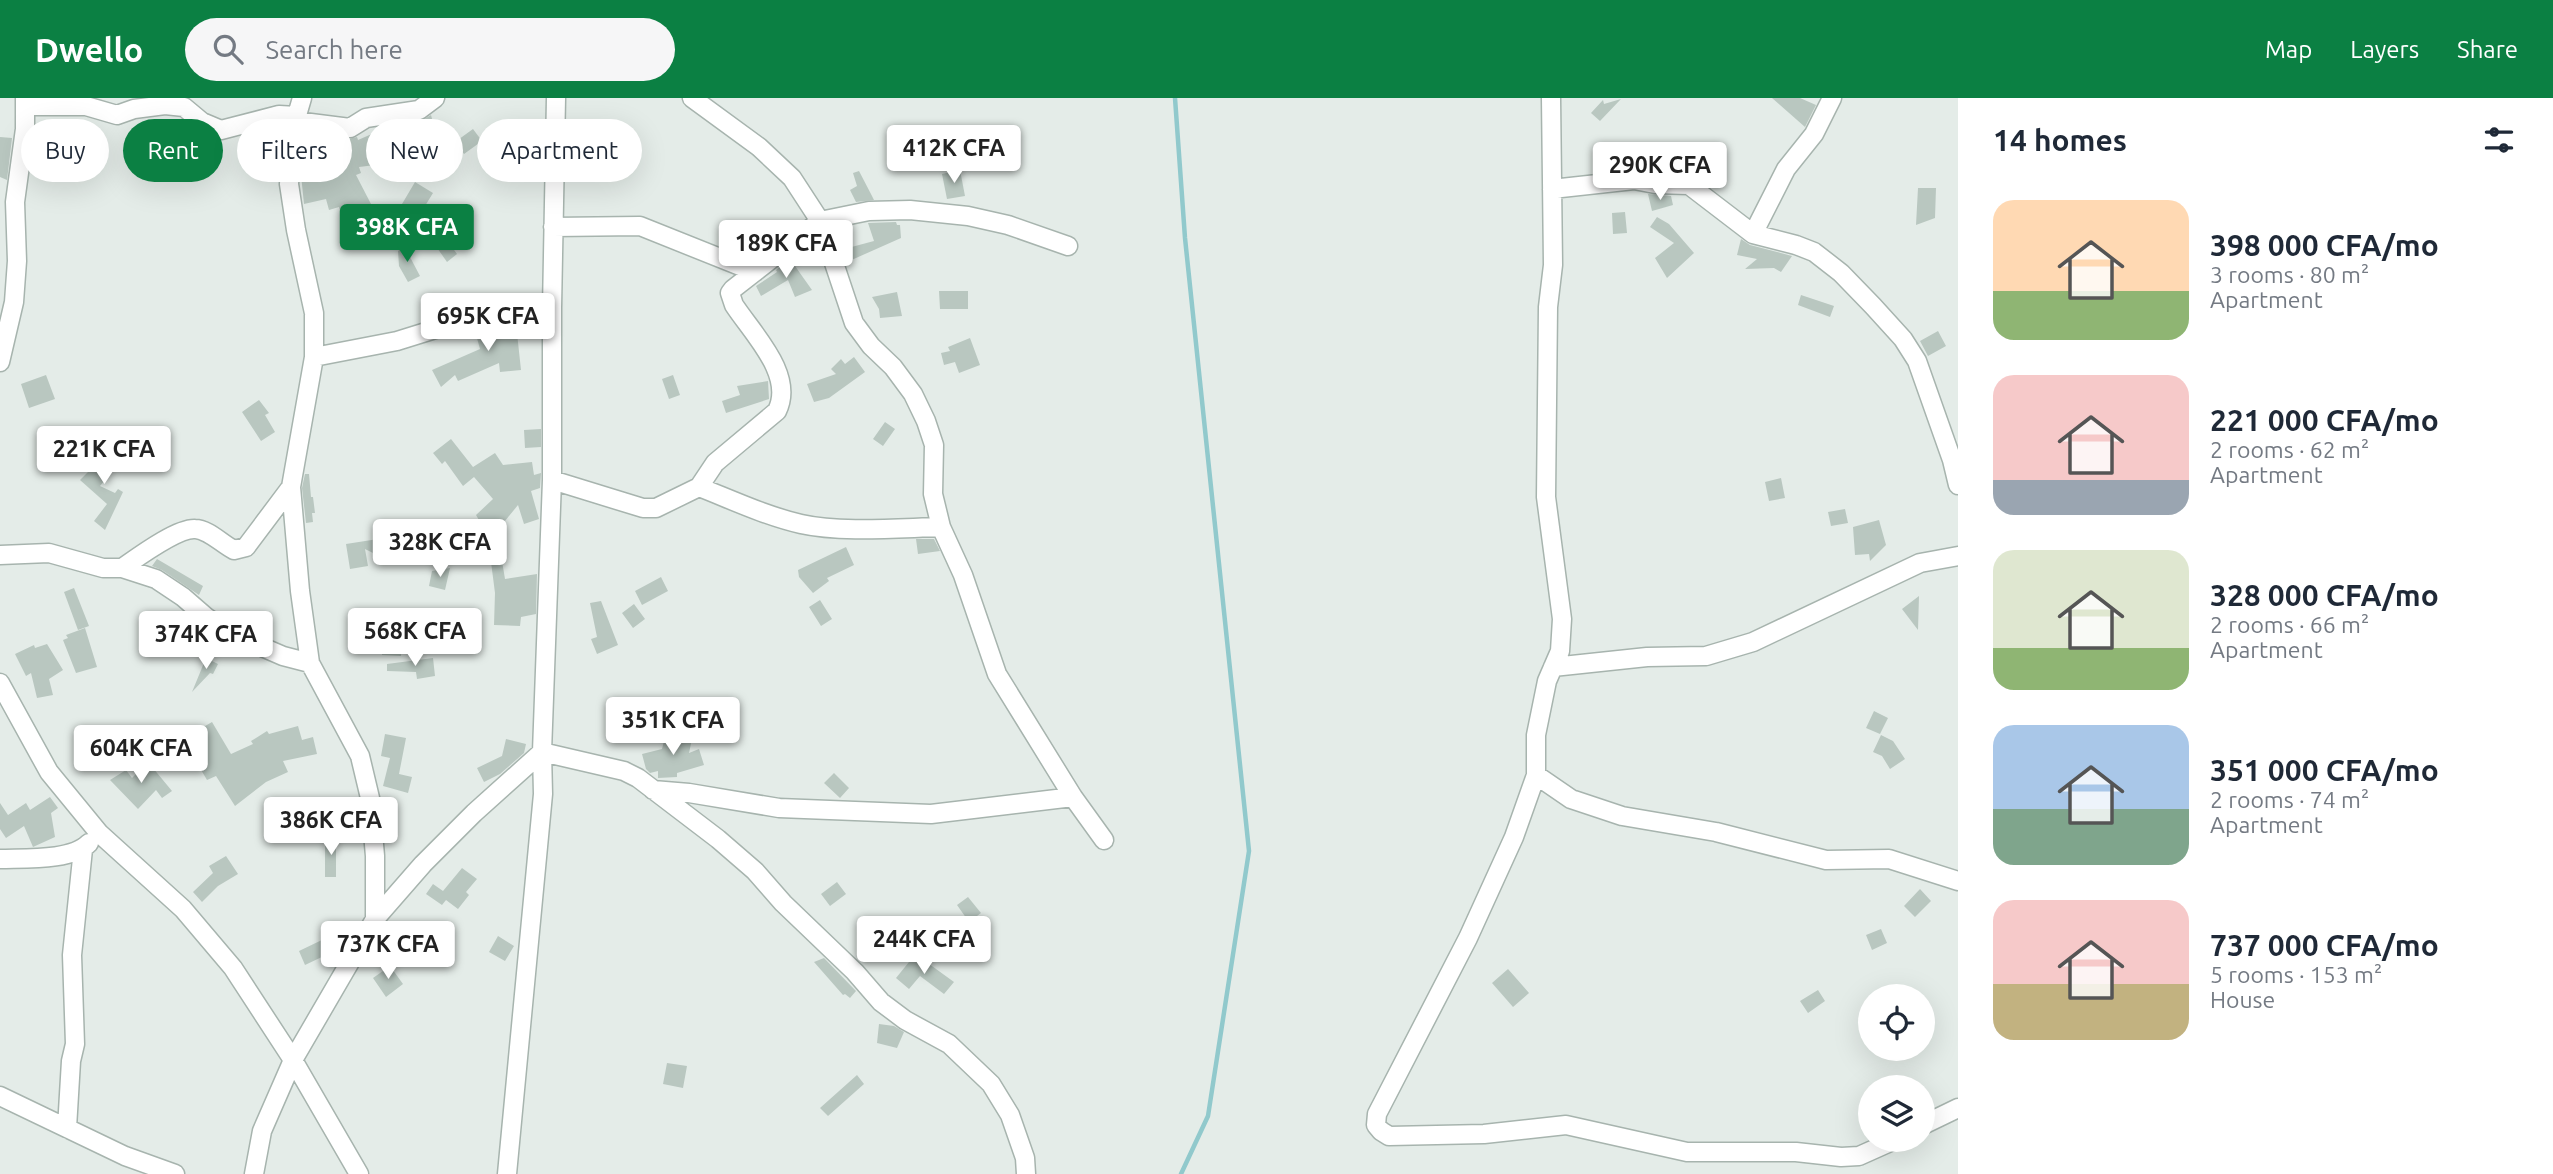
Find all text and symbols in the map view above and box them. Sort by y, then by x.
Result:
search box [185,18,675,81]
icon: search [209,30,247,68]
text: Dwello [35,31,143,68]
text: Search here [265,35,403,64]
text: Map [2265,36,2312,63]
text: Layers [2350,36,2419,63]
text: Share [2457,36,2518,63]
chip: Buy [21,119,109,182]
chip: Rent [123,119,223,182]
chip: Filters [237,119,352,182]
chip: New [366,119,463,182]
chip: Apartment [477,119,642,182]
icon: filters [2480,121,2518,159]
text: 14 homes [1993,123,2127,157]
pin: 412K CFA [882,126,1026,185]
text: 412K CFA [903,135,1005,160]
pin: 290K CFA [1588,142,1732,202]
text: 290K CFA [1609,152,1711,177]
pin: 398K CFA [335,204,479,264]
text: 398K CFA [356,214,458,239]
pin: 189K CFA [714,220,858,280]
icon: home [2049,228,2133,312]
text: 398 000 CFA/mo [2210,228,2439,262]
text: 189K CFA [735,230,837,255]
text: 3 rooms · 80 m² [2210,262,2369,287]
text: Apartment [2210,287,2323,312]
pin: 695K CFA [416,294,560,353]
text: 695K CFA [437,303,539,328]
icon: home [2049,403,2133,487]
text: 221 000 CFA/mo [2210,403,2439,437]
pin: 221K CFA [32,426,176,486]
text: 221K CFA [53,436,155,461]
text: 2 rooms · 62 m² [2210,437,2369,462]
text: Apartment [2210,462,2323,487]
pin: 328K CFA [368,519,512,579]
text: 328K CFA [389,529,491,554]
icon: home [2049,578,2133,662]
text: 328 000 CFA/mo [2210,578,2439,612]
pin: 568K CFA [343,608,487,668]
pin: 374K CFA [134,612,278,671]
text: 2 rooms · 66 m² [2210,612,2369,637]
text: 568K CFA [364,618,466,643]
text: 374K CFA [155,621,257,646]
text: Apartment [2210,637,2323,662]
pin: 351K CFA [601,698,745,757]
text: 351K CFA [622,707,724,732]
pin: 604K CFA [69,726,213,785]
text: 604K CFA [90,735,192,760]
icon: home [2049,753,2133,837]
text: 351 000 CFA/mo [2210,753,2439,787]
text: 2 rooms · 74 m² [2210,787,2369,812]
pin: 386K CFA [259,798,403,857]
text: 386K CFA [280,807,382,832]
text: Apartment [2210,812,2323,837]
pin: 244K CFA [852,916,996,976]
pin: 737K CFA [316,922,460,981]
text: 244K CFA [873,926,975,951]
icon: home [2049,928,2133,1012]
text: 737 000 CFA/mo [2210,928,2439,962]
text: 737K CFA [337,931,439,956]
text: 5 rooms · 153 m² [2210,962,2382,987]
map controls [1858,984,1935,1152]
button: locate [1858,984,1935,1061]
text: House [2210,987,2275,1012]
button: layers [1858,1075,1935,1152]

